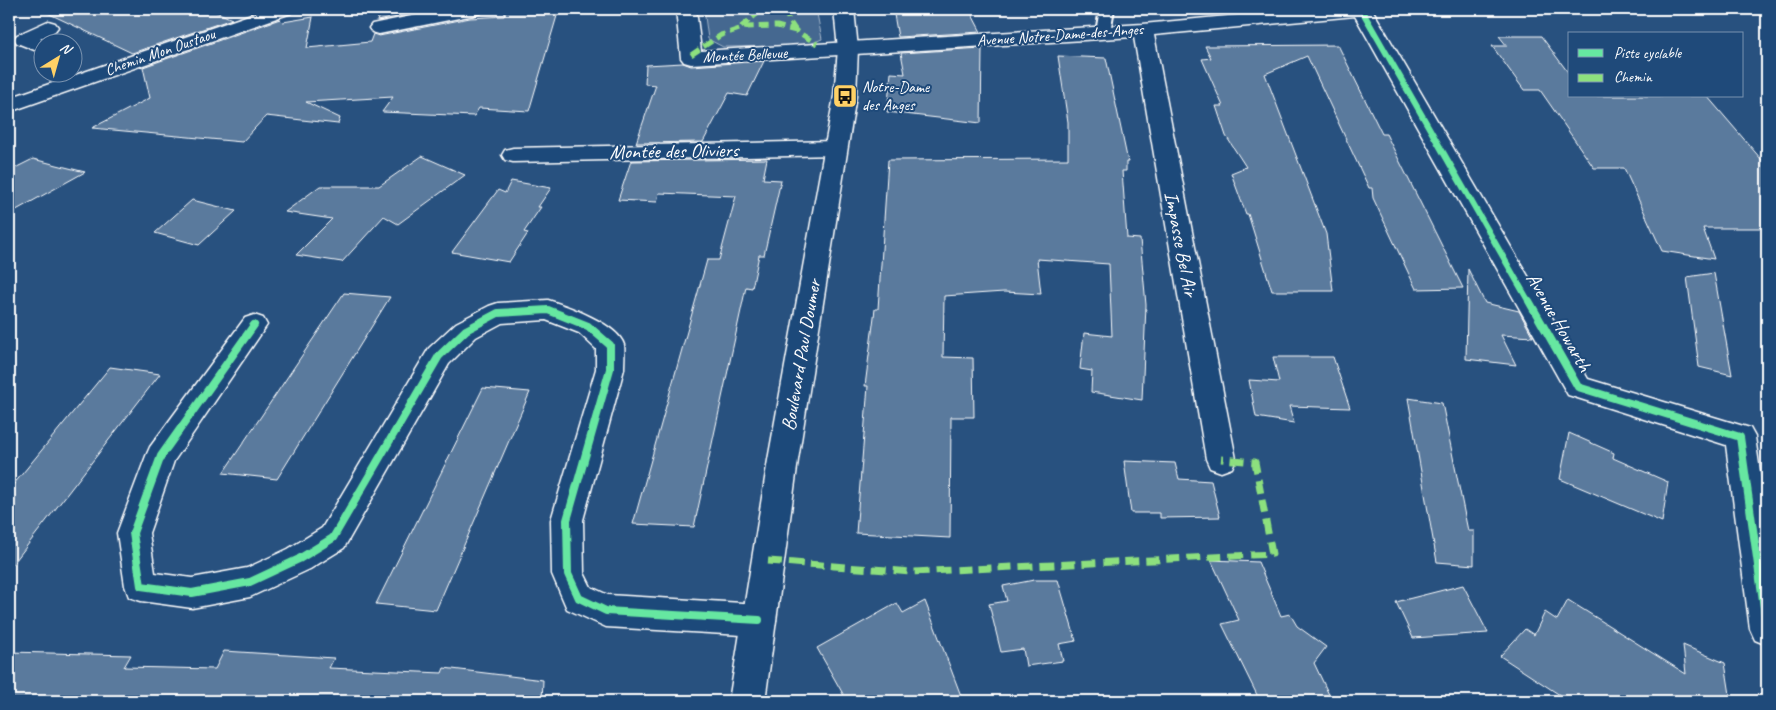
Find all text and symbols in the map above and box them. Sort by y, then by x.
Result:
street label: Avenue Notre-Dame-des-Anges [976,19,1145,51]
street label: Chemin Mon Oustaou [102,23,219,80]
north arrow [32,32,82,82]
legend [1568,32,1744,98]
text: N [57,39,76,59]
street label: Montée Bellevue [702,43,790,67]
text: Piste cyclable [1614,44,1682,63]
text: Chemin [1614,68,1653,87]
place label: Notre-Dame des Anges [862,77,931,115]
bus stop icon: Notre-Dame des Anges [832,83,858,109]
street label: Montée des Oliviers [609,137,741,165]
street label: Impasse Bel Air [1159,189,1204,300]
street label: Avenue Howarth [1521,268,1598,377]
street label: Boulevard Paul Doumer [775,276,827,432]

